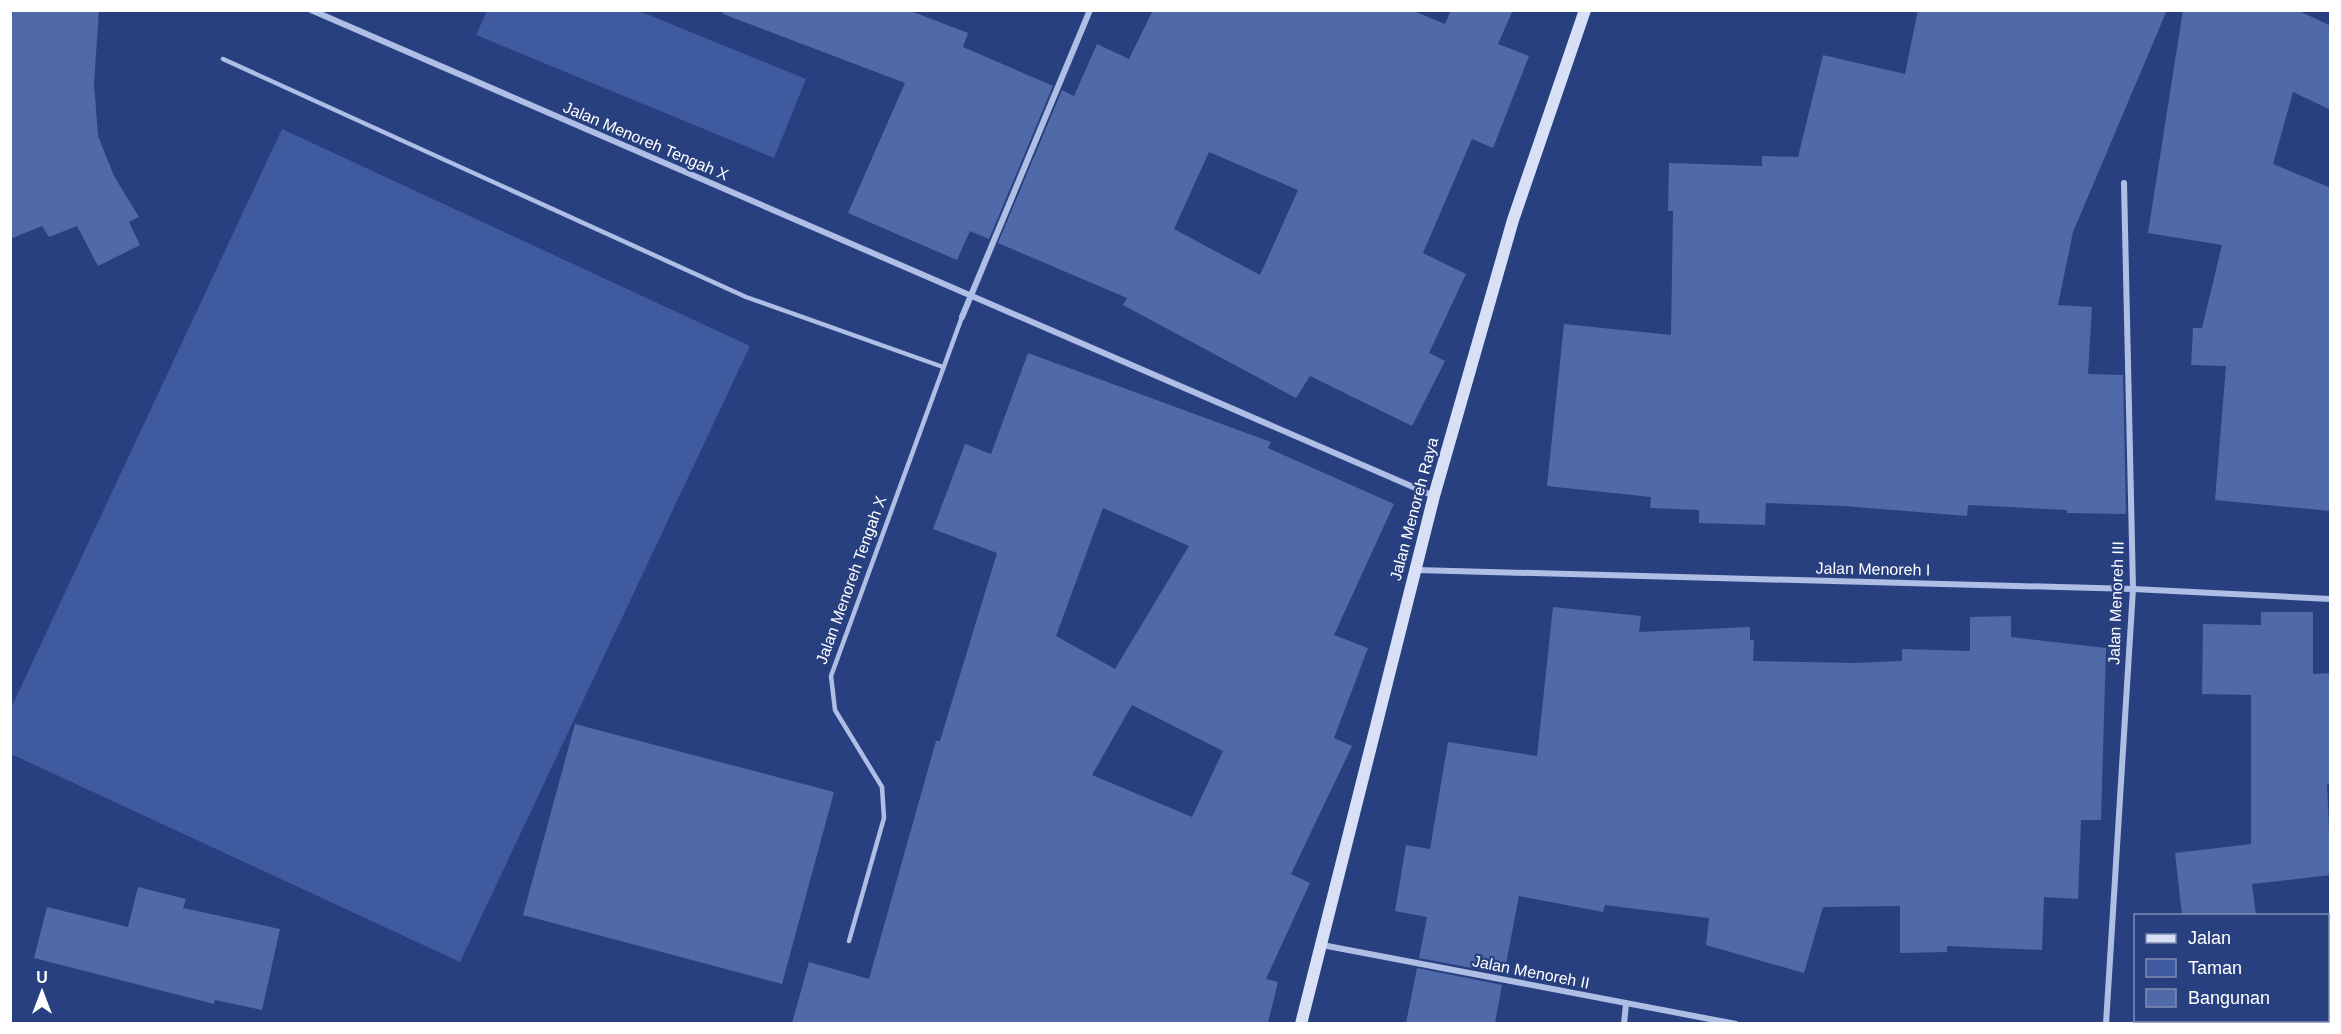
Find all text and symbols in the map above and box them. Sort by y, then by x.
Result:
street label: Jalan Menoreh Tengah X [561,98,731,184]
street label: Jalan Menoreh Raya [1387,435,1441,583]
street label: Jalan Menoreh Tengah X [813,493,889,666]
street label: Jalan Menoreh III [2105,541,2127,665]
street label: Jalan Menoreh I [1815,560,1931,578]
legend [2134,914,2329,1022]
text: Jalan [2188,928,2231,948]
street label: Jalan Menoreh II [1471,952,1591,992]
text: Taman [2188,958,2242,978]
north arrow [12,962,72,1022]
text: U [36,969,48,986]
text: Bangunan [2188,988,2270,1008]

